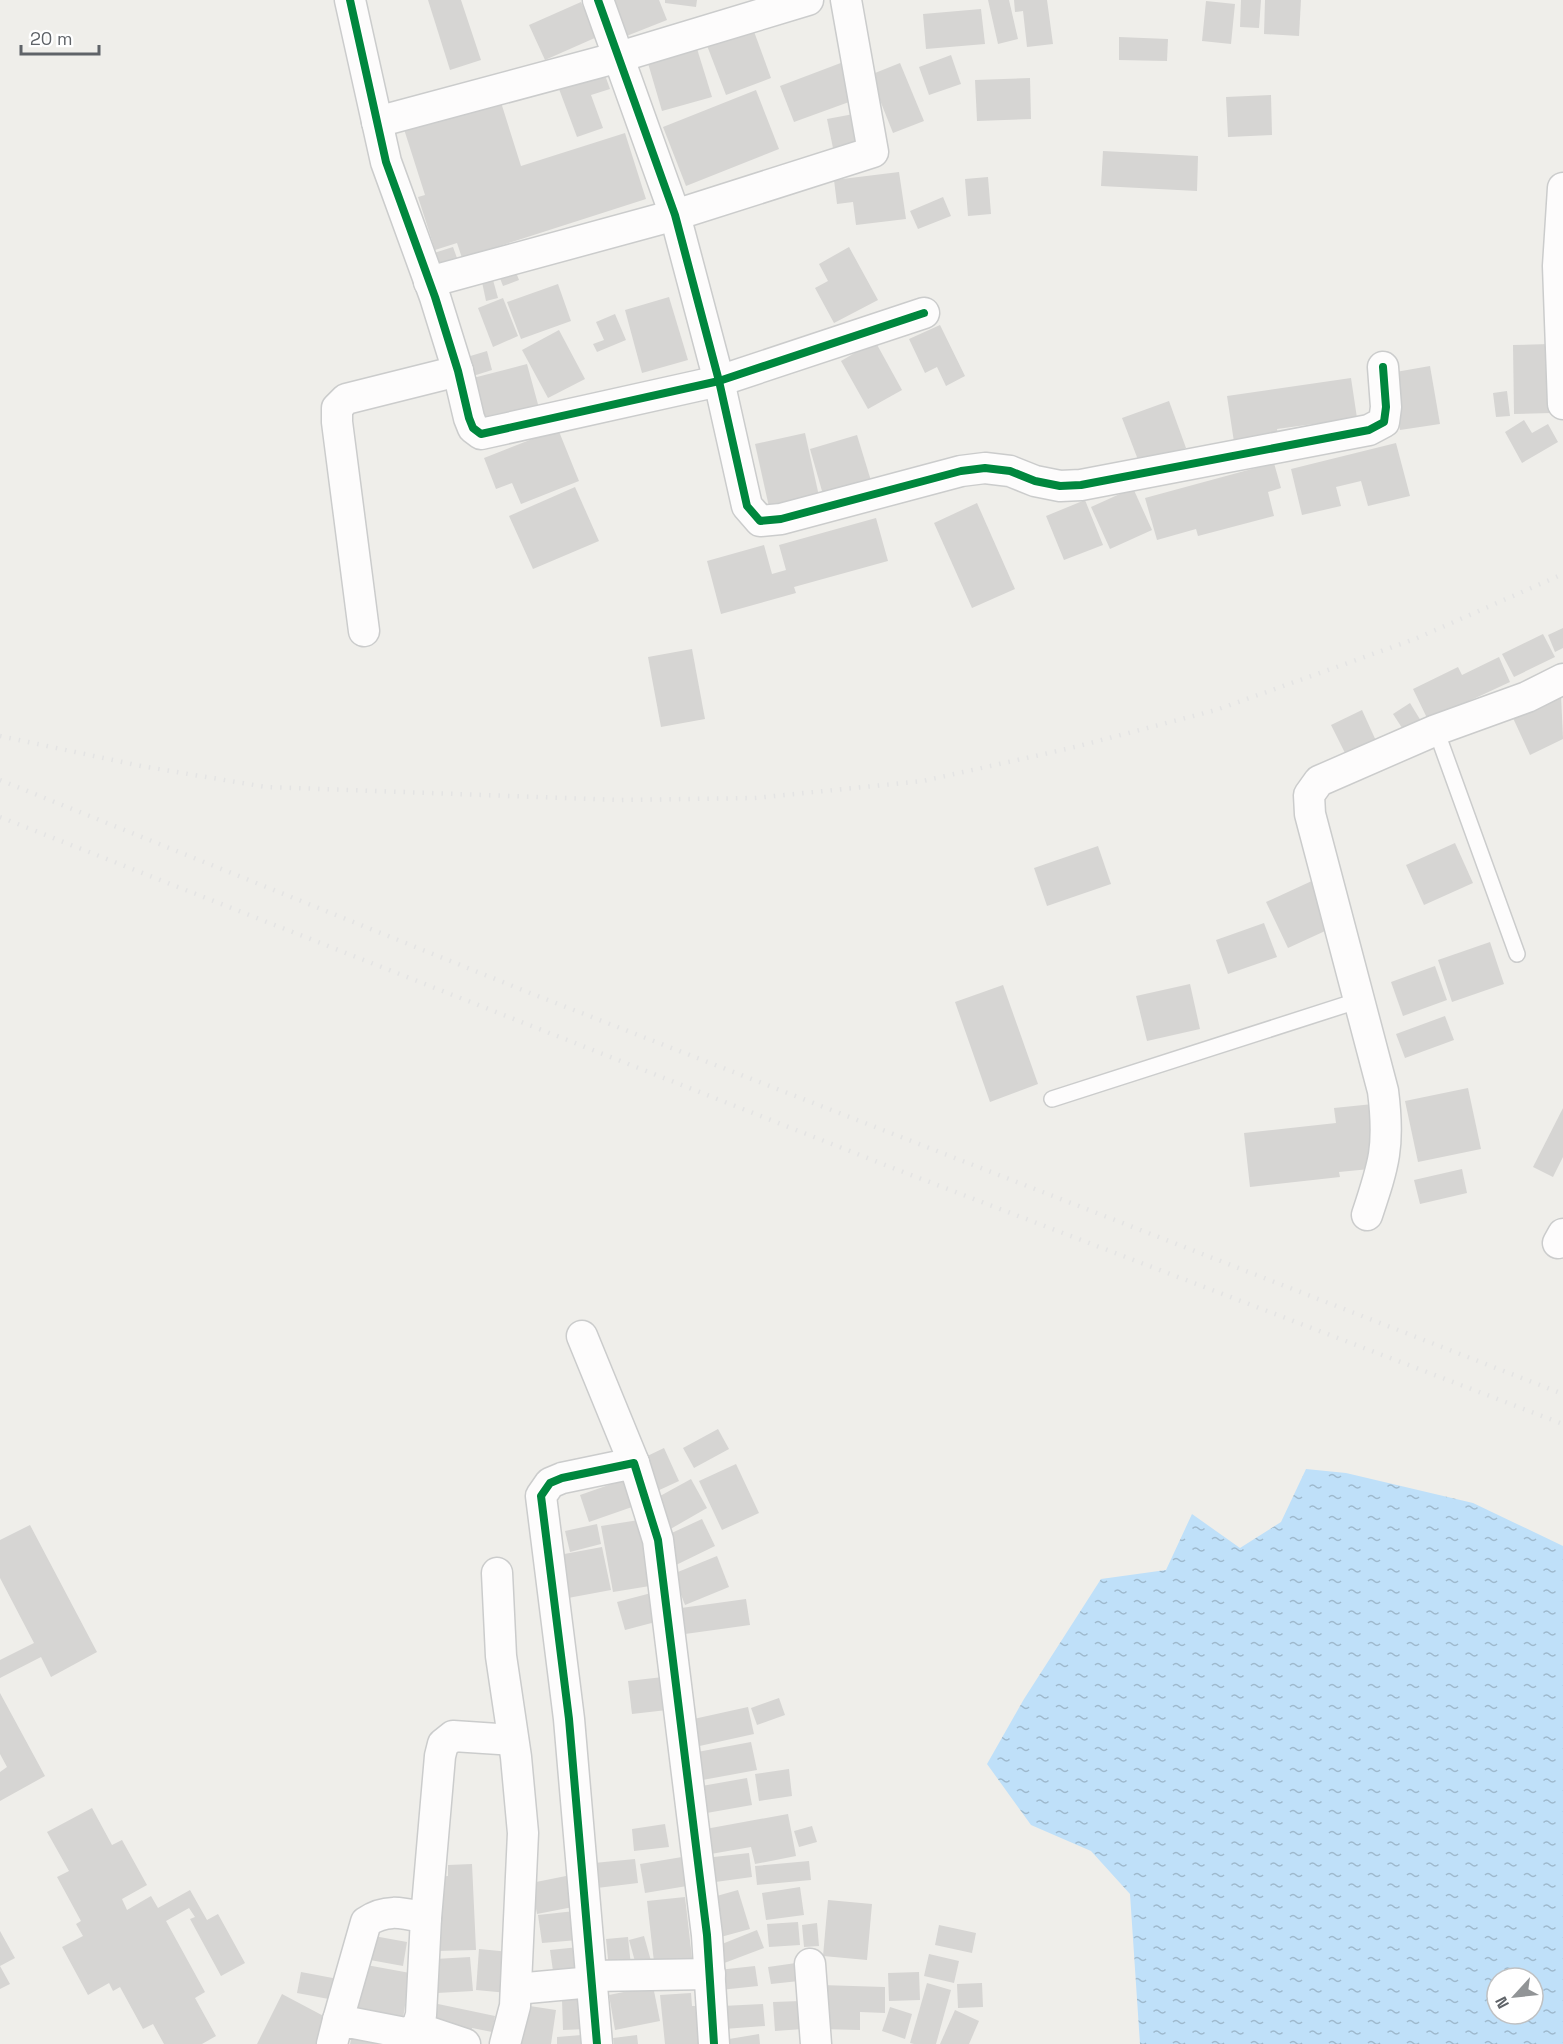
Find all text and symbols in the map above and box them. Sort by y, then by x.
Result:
scale bar [21,18,99,56]
text: 20 m [30,27,73,50]
north arrow [1485,1966,1545,2026]
text: N [1490,1993,1514,2012]

